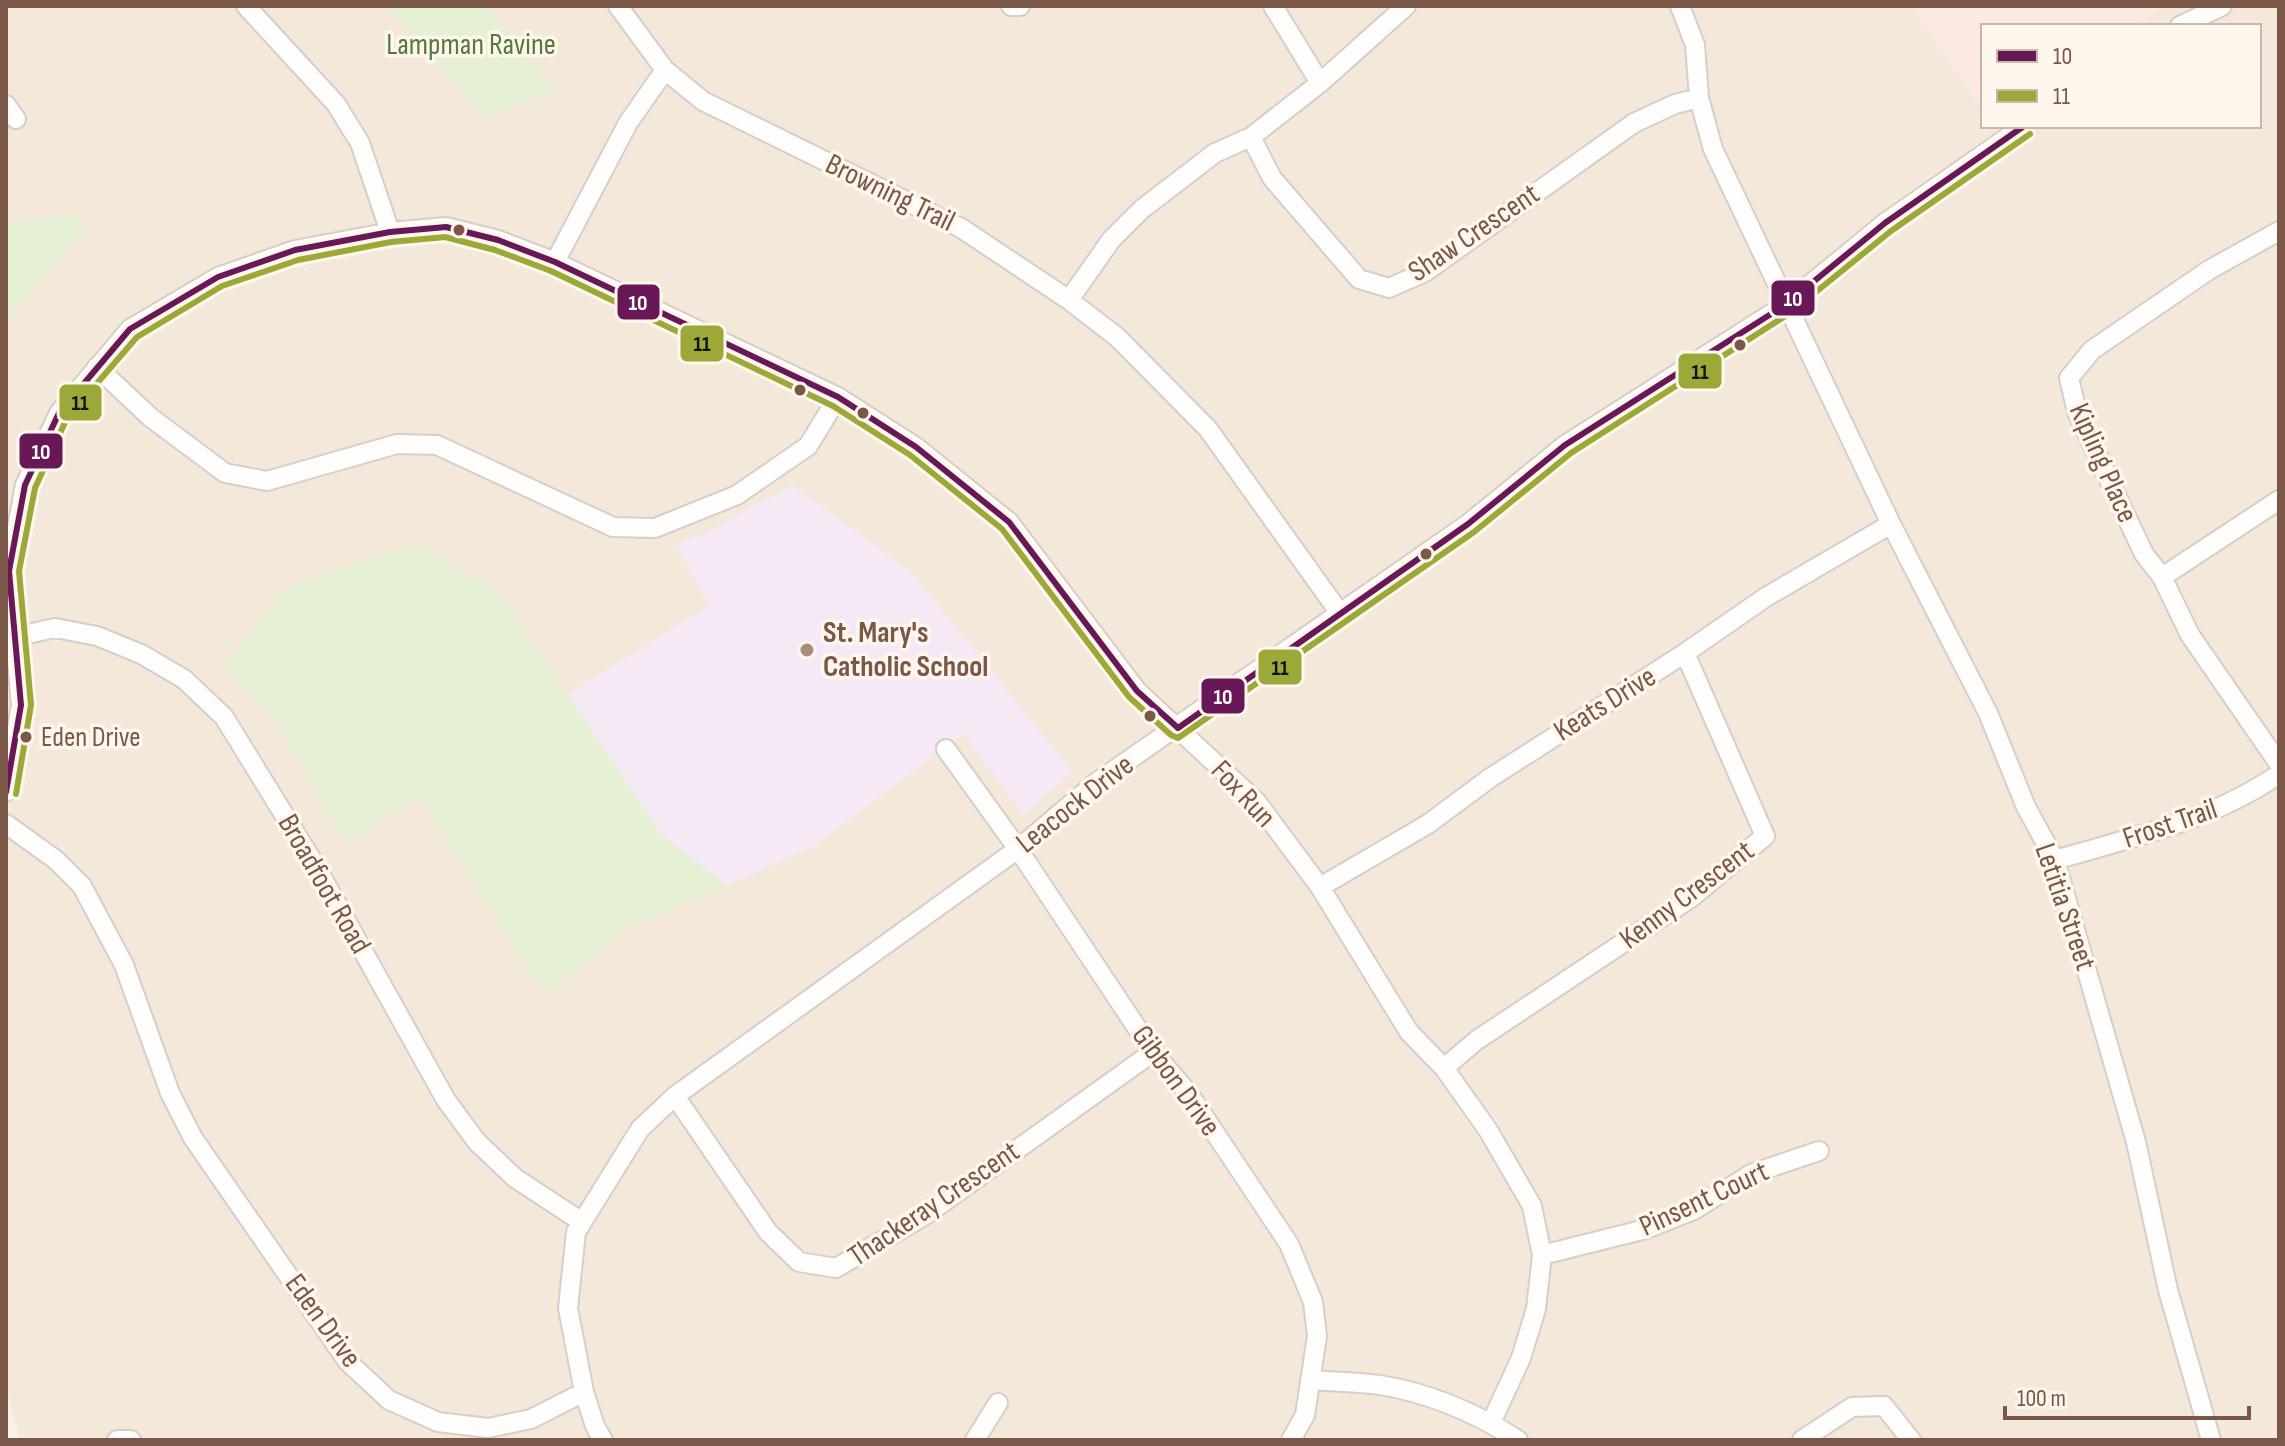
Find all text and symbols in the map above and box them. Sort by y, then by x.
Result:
legend [1981,24,2261,128]
park label: Lampman Ravine [386,27,556,63]
text: 10 [2053,42,2072,71]
text: 11 [2053,82,2070,111]
street label: Browning Trail [819,146,961,240]
street label: Shaw Crescent [1402,176,1546,290]
unlabelled marker [451,222,467,238]
line badge: 10 [1770,279,1816,317]
line badge: 10 [616,283,661,321]
text: 10 [1783,286,1803,313]
text: 10 [628,290,648,317]
line badge: 11 [679,324,725,363]
text: 11 [693,331,711,358]
unlabelled marker [1732,337,1748,353]
line badge: 11 [1677,352,1723,390]
text: 11 [1691,359,1709,386]
unlabelled marker [792,382,808,398]
line badge: 11 [58,383,103,422]
text: 11 [71,390,89,417]
street label: Kipling Place [2061,398,2145,528]
unlabelled marker [855,405,871,421]
line badge: 10 [18,432,64,470]
text: 10 [31,439,51,466]
unlabelled marker [1418,546,1434,562]
place label: St. Mary's Catholic School [823,615,988,685]
marker: St. Mary's Catholic School [798,641,816,659]
line badge: 11 [1257,648,1303,686]
text: 11 [1271,655,1289,682]
street label: Keats Drive [1547,659,1663,749]
line badge: 10 [1200,677,1246,715]
text: 10 [1213,684,1233,711]
unlabelled marker [1142,708,1158,724]
place label: Eden Drive [41,721,141,754]
marker: Eden Drive [18,729,34,745]
street label: Leacock Drive [1009,747,1141,861]
street label: Fox Run [1203,753,1283,835]
street label: Frost Trail [2118,791,2222,857]
street label: Broadfoot Road [270,808,378,960]
street label: Kenny Crescent [1613,833,1761,957]
street label: Letitia Street [2027,839,2103,975]
street label: Gibbon Drive [1124,1019,1228,1143]
street label: Thackeray Crescent [842,1134,1026,1274]
street label: Pinsent Court [1634,1153,1774,1245]
street label: Eden Drive [277,1267,369,1375]
scale bar [2005,1370,2249,1420]
text: 100 m [2017,1384,2066,1413]

